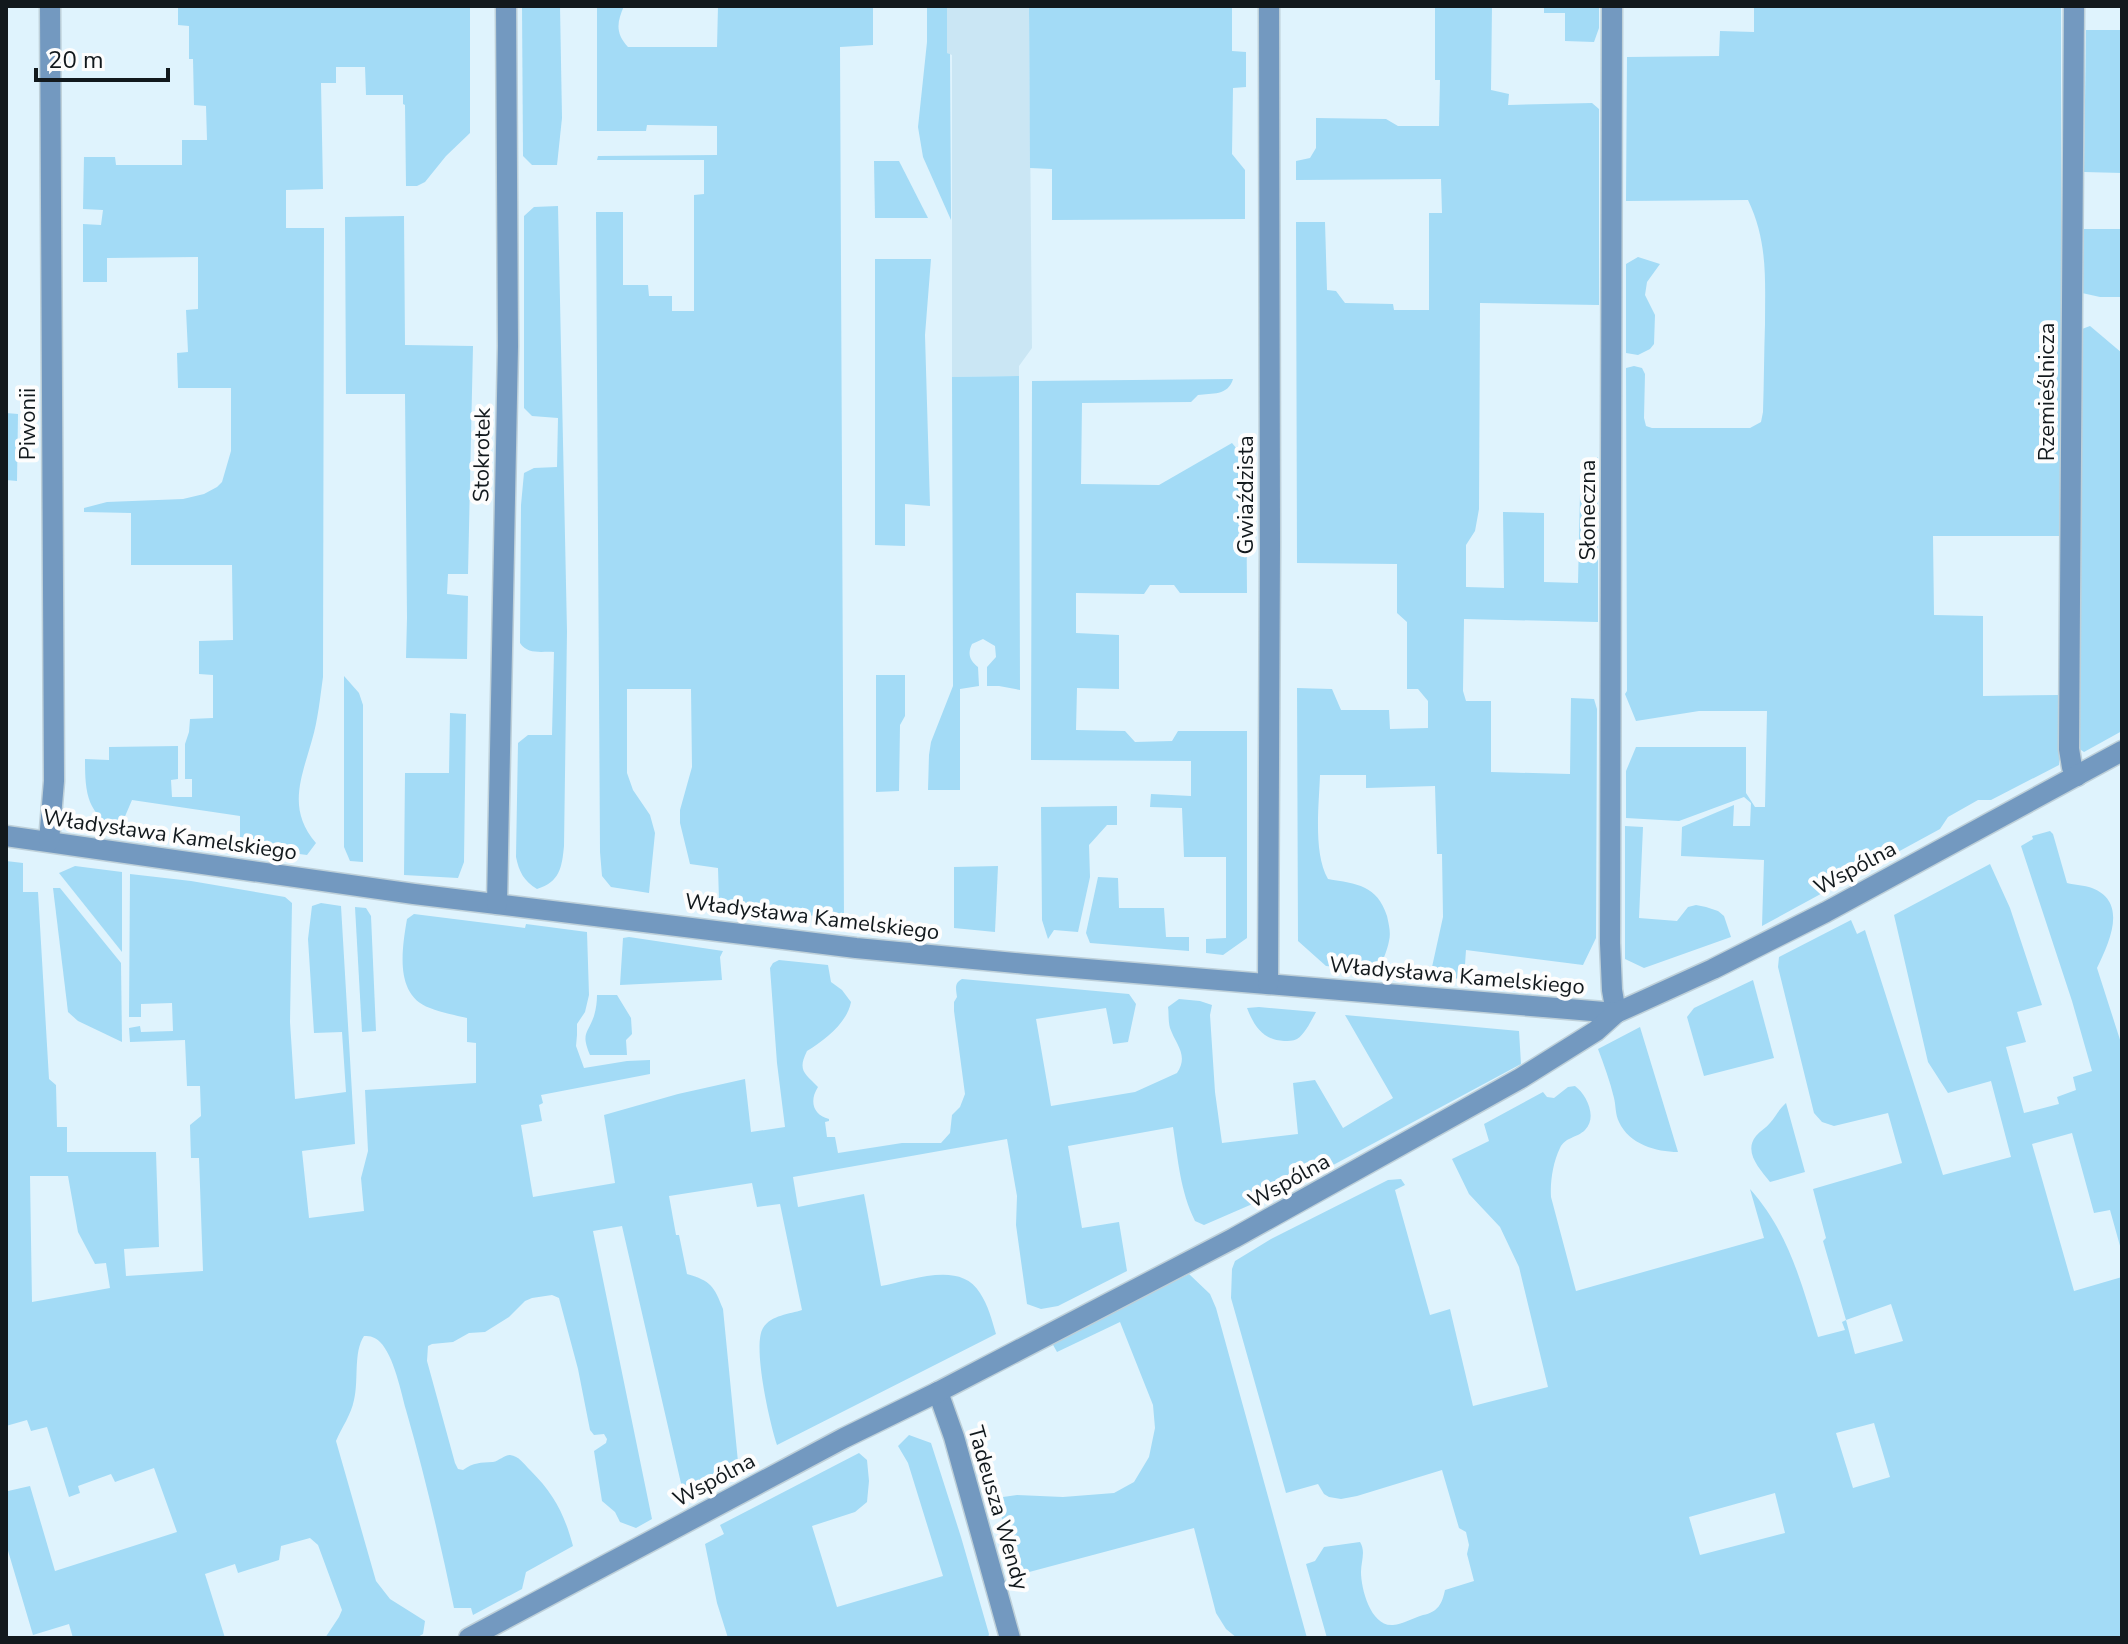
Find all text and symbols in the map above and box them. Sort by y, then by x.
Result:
scale bar [36,32,168,82]
text: 20 m [48,44,104,76]
street label: Rzemieślnicza [2032,323,2062,461]
street label: Piwonii [13,388,43,460]
street label: Stokrotek [466,407,498,502]
street label: Gwiaździsta [1231,435,1261,555]
street label: Słoneczna [1573,460,1603,560]
street label: Władysława Kamelskiego [41,802,299,868]
street label: Wspólna [1809,834,1901,902]
street label: Władysława Kamelskiego [683,886,941,948]
street label: Władysława Kamelskiego [1328,950,1586,1002]
street label: Wspólna [1243,1146,1335,1216]
street label: Tadeusza Wendy [960,1423,1036,1594]
street label: Wspólna [668,1446,760,1514]

